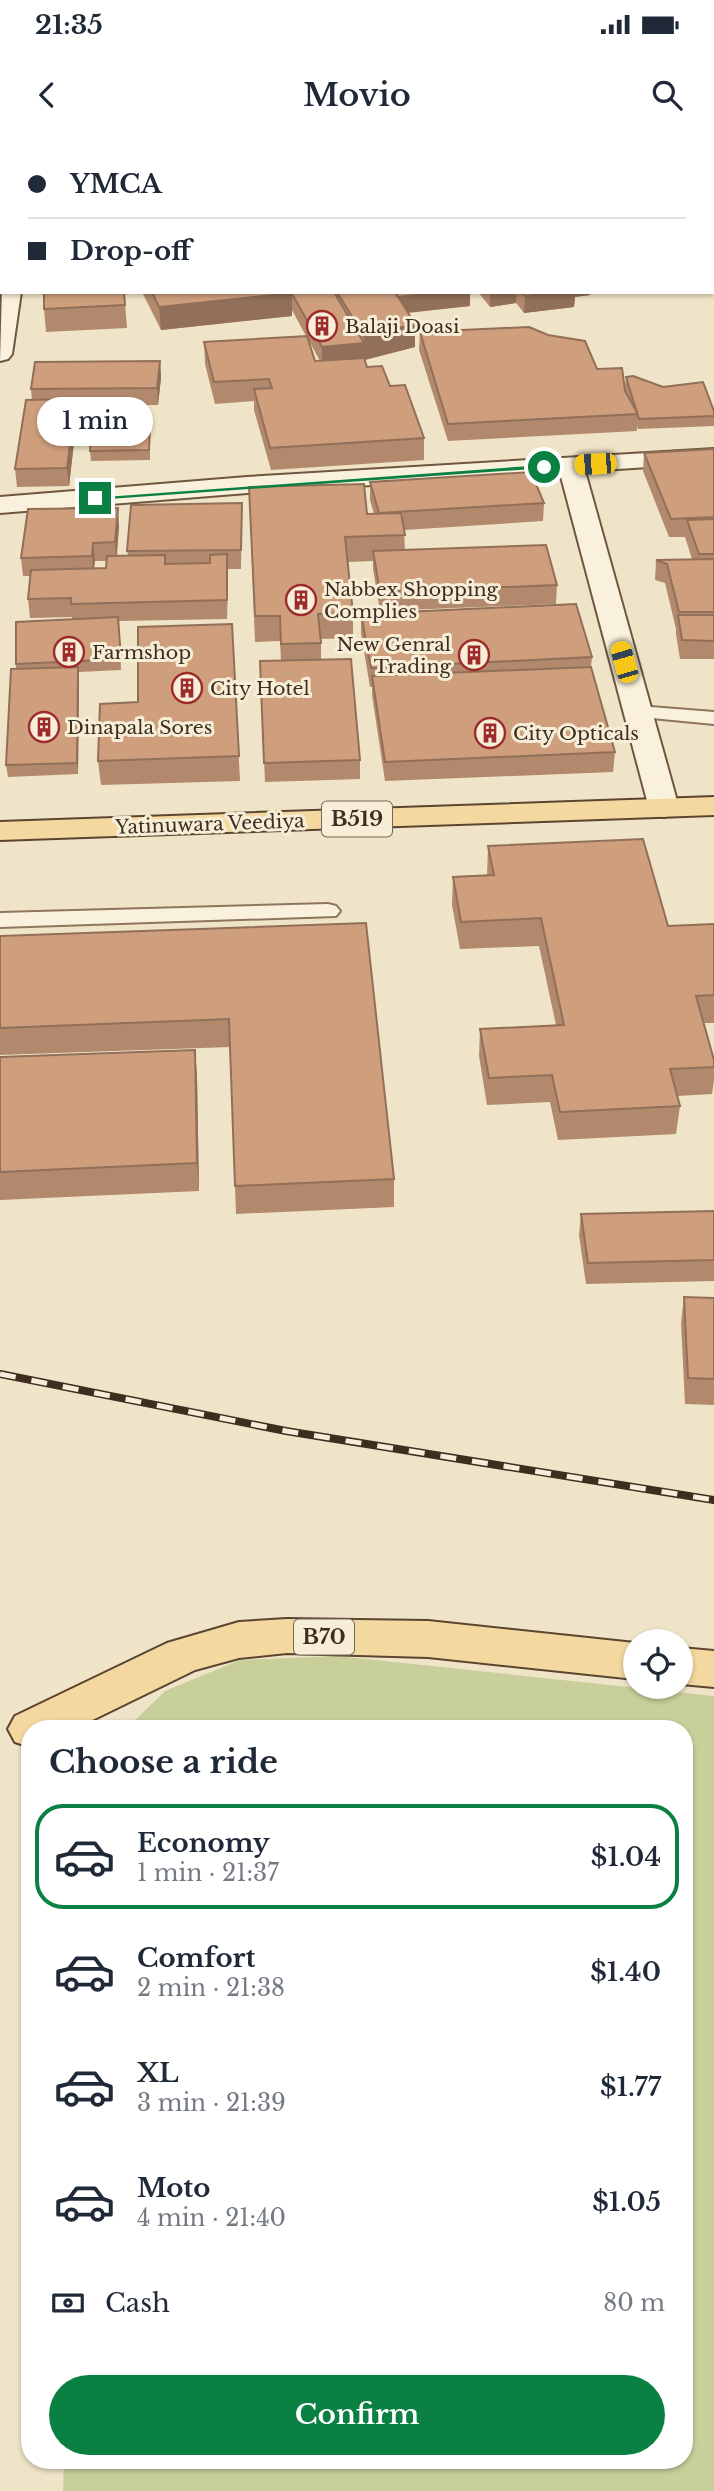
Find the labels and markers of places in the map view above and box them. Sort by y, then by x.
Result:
building icon: Balaji Doasi [305,309,339,343]
place label: Balaji Doasi [345,315,460,338]
place label: Nabbex Shopping Complies [324,578,498,623]
building icon: Nabbex Shopping Complies [284,583,318,617]
place label: New Genral Trading [336,633,452,678]
building icon: Farmshop [52,635,86,669]
building icon: New Genral Trading [457,638,491,672]
place label: Farmshop [92,641,191,664]
building icon: City Hotel [170,671,204,705]
place label: City Hotel [210,677,310,700]
building icon: Dinapala Sores [27,710,61,744]
place label: Dinapala Sores [67,716,212,739]
building icon: City Opticals [473,716,507,750]
place label: City Opticals [513,722,639,745]

